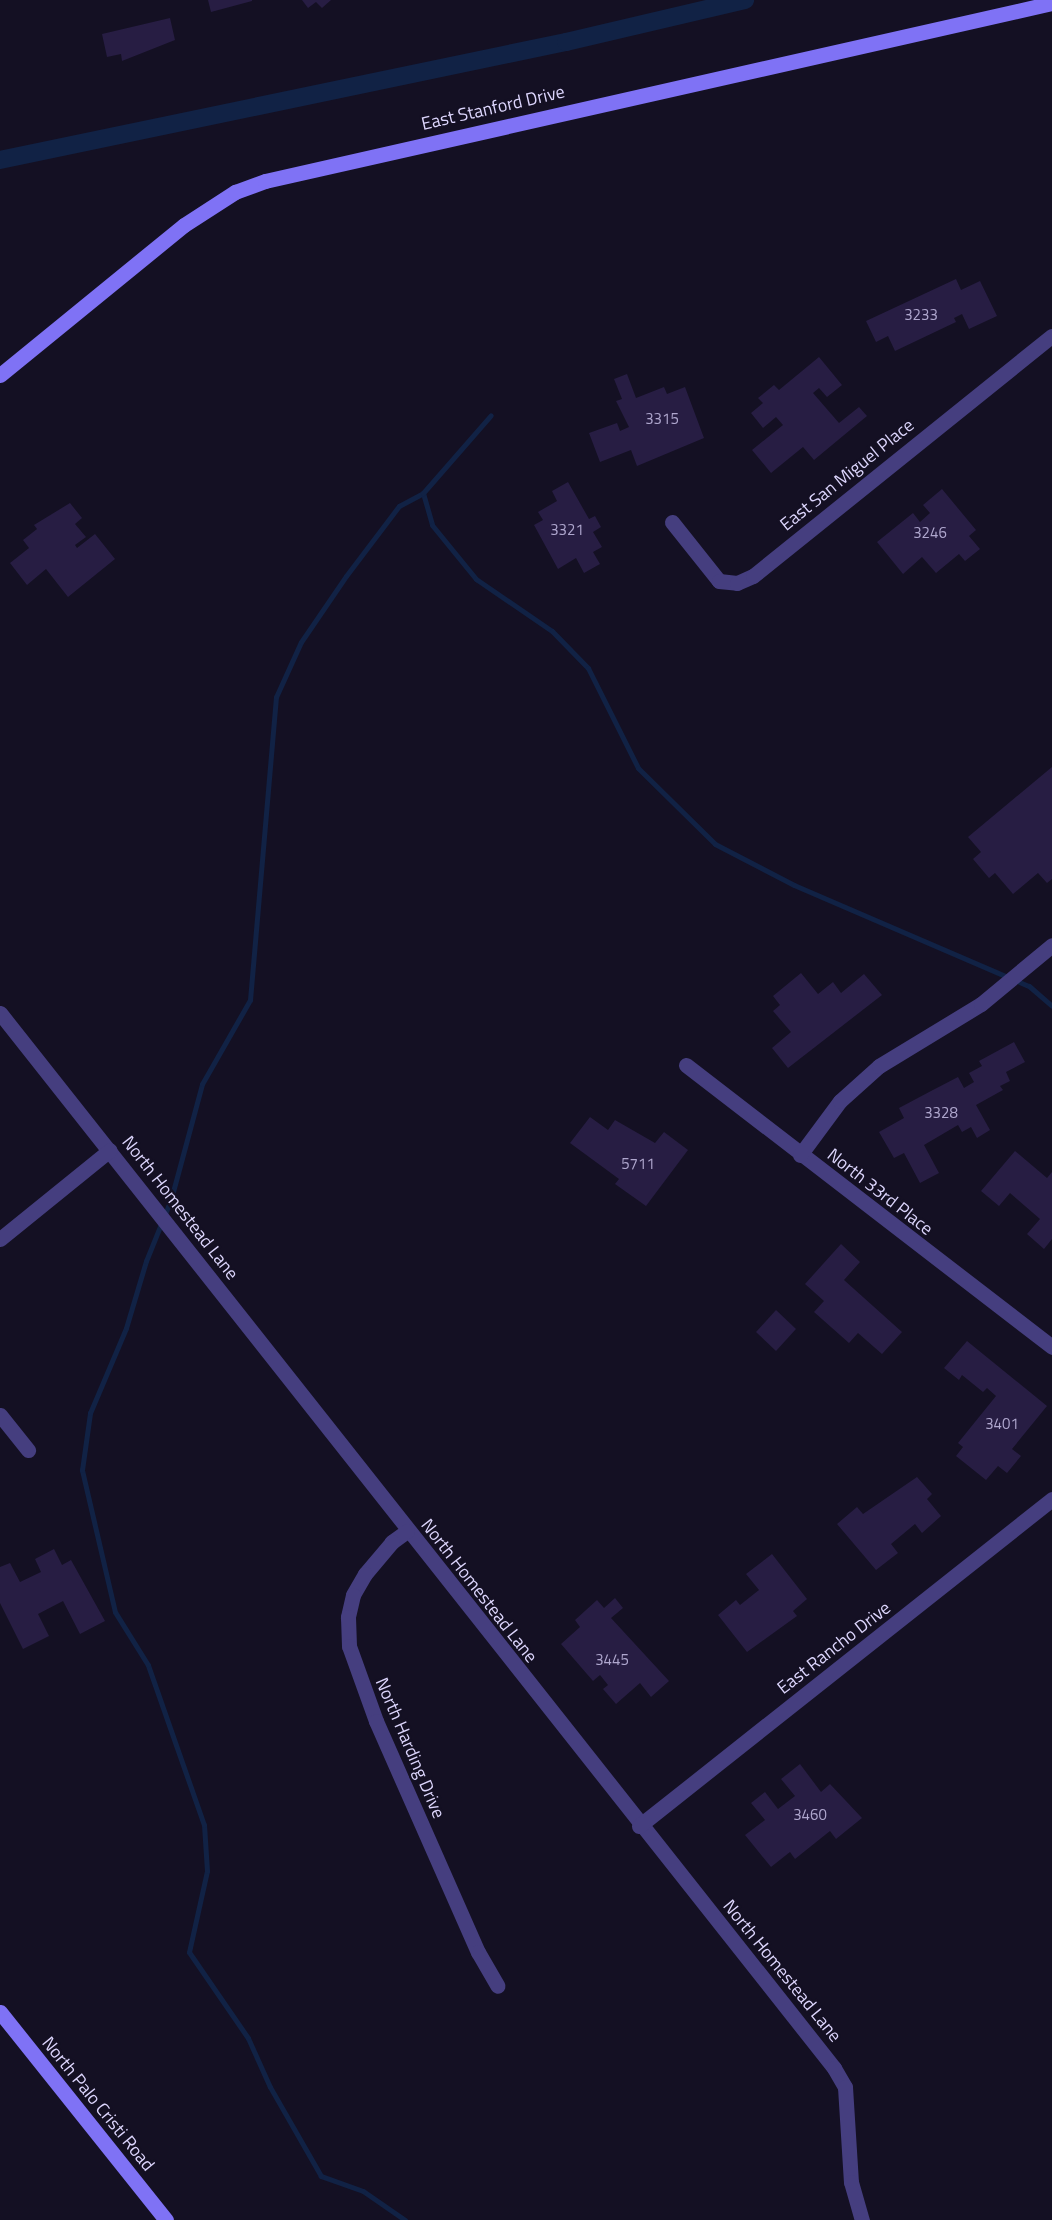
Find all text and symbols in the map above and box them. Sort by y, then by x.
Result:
street label: East Stanford Drive [419,81,567,135]
house number: 3233 [904,306,938,324]
house number: 3315 [645,410,679,428]
street label: East San Miguel Place [776,414,918,536]
house number: 3321 [550,521,584,539]
house number: 3246 [913,524,947,542]
house number: 3328 [924,1104,958,1122]
street label: North Homestead Lane [117,1132,243,1284]
street label: North 33rd Place [823,1144,937,1240]
house number: 5711 [621,1155,655,1173]
house number: 3401 [985,1415,1019,1433]
street label: North Homestead Lane [416,1515,542,1667]
street label: East Rancho Drive [773,1597,895,1699]
house number: 3445 [595,1651,629,1669]
street label: North Harding Drive [371,1674,449,1822]
house number: 3460 [793,1806,827,1824]
street label: North Homestead Lane [718,1896,846,2046]
street label: North Palo Cristi Road [37,2033,159,2175]

